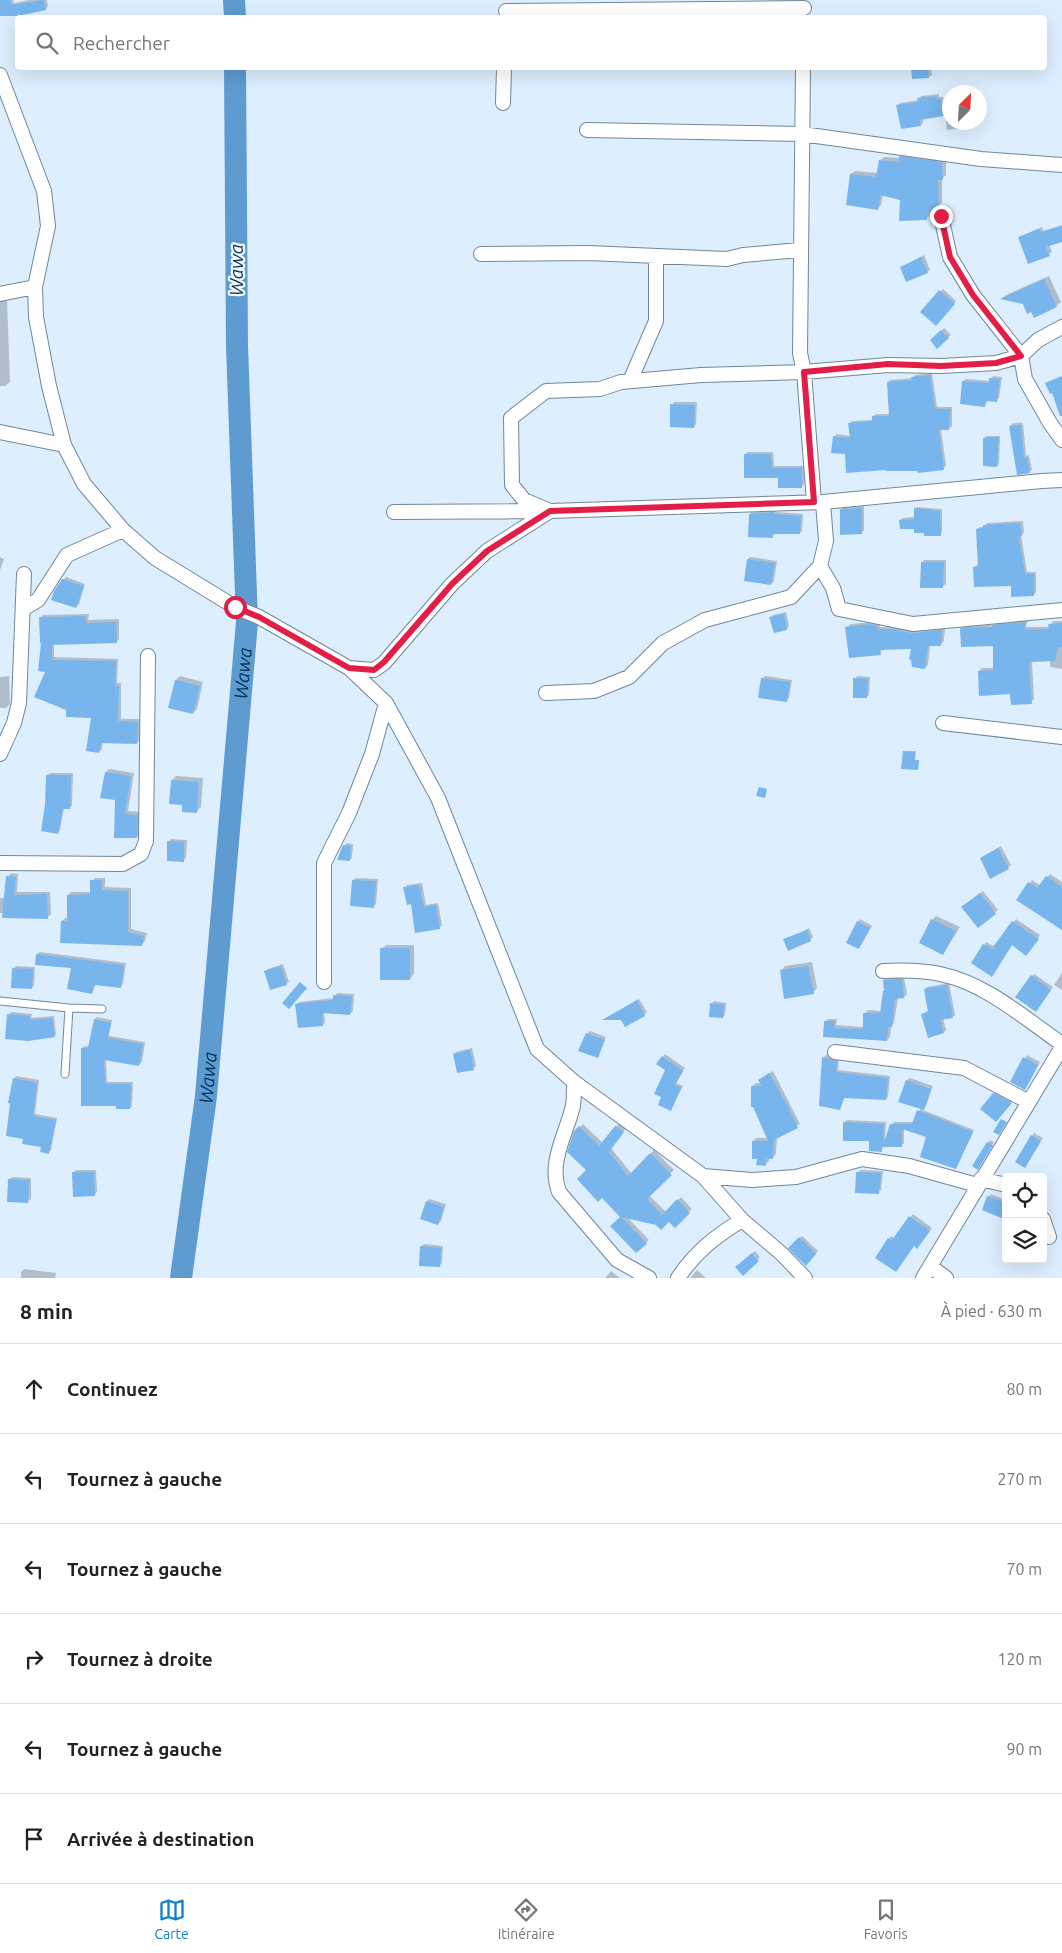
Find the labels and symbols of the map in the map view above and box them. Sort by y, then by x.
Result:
north arrow [942,85,987,130]
route end [930,205,953,228]
water label: Wawa [225,244,247,296]
route start [224,596,247,619]
water label: Wawa [229,646,256,700]
water label: Wawa [194,1051,221,1105]

